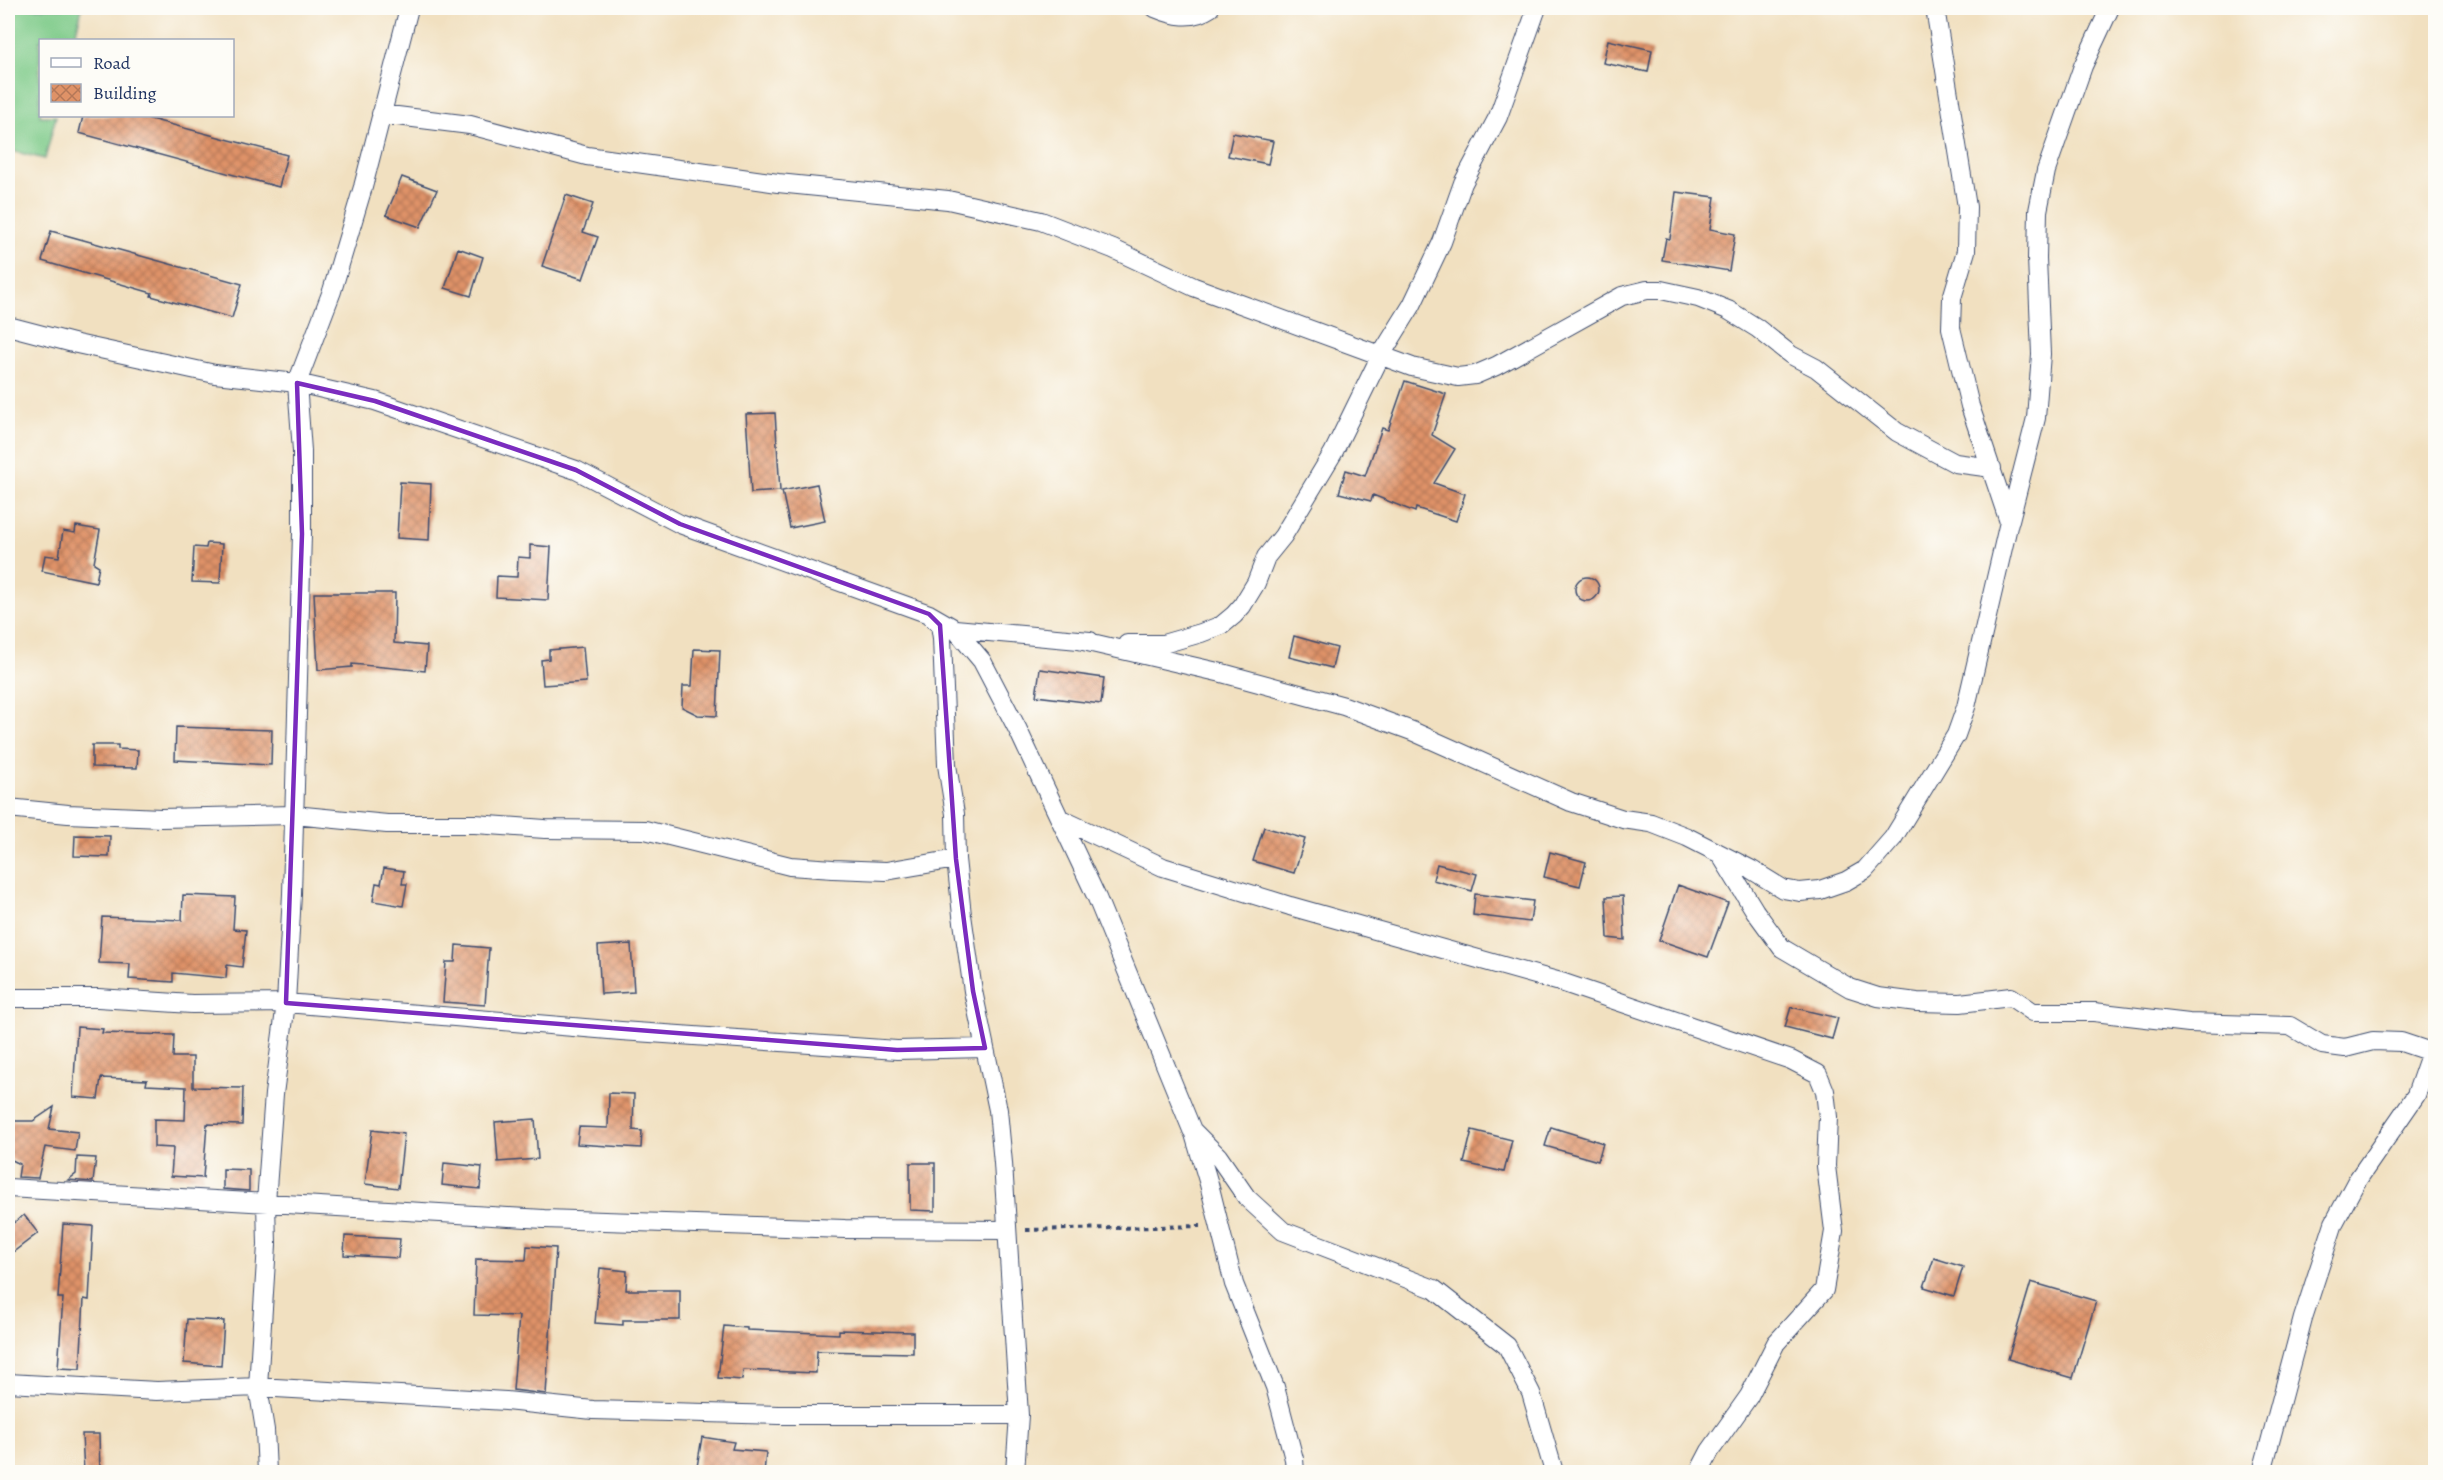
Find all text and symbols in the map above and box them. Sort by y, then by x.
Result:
legend [39,39,234,117]
text: Road [93,51,131,75]
text: Building [93,81,157,105]

